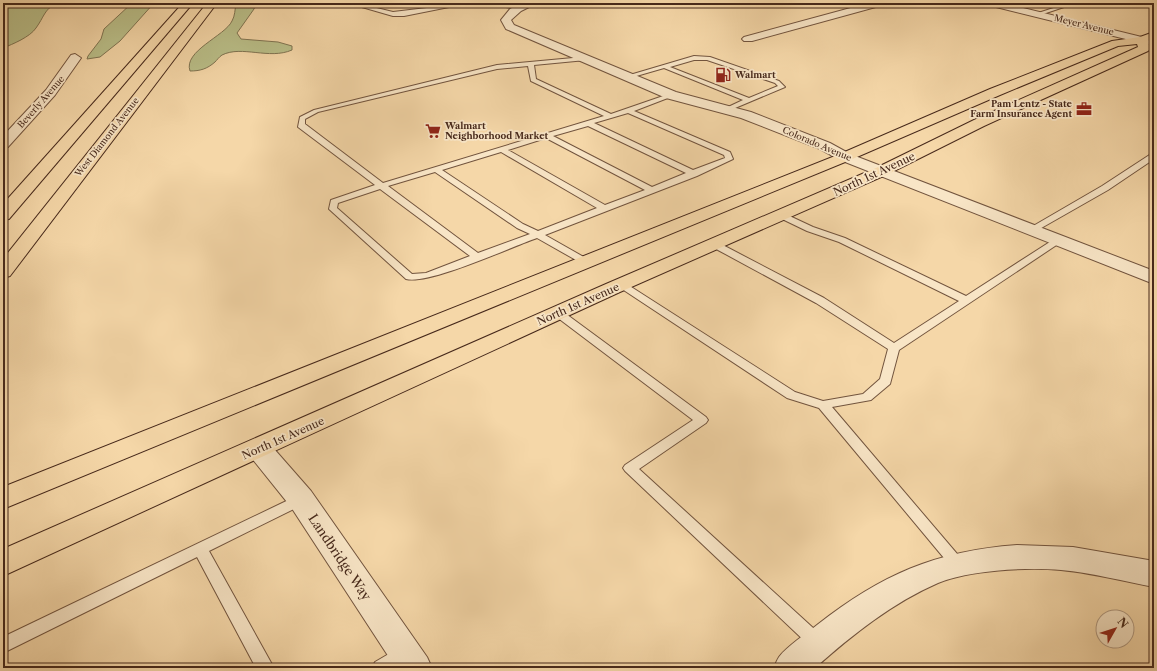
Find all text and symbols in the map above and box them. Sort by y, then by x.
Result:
street label: Meyer Avenue [1053,12,1115,37]
fuel station icon: Walmart [714,66,732,84]
place label: Walmart [734,69,776,80]
street label: Beverly Avenue [15,73,66,130]
street label: West Diamond Avenue [72,95,141,179]
place label: Pam Lentz - State Farm Insurance Agent [970,98,1073,119]
office icon: Pam Lentz - State Farm Insurance Agent [1075,100,1093,118]
place label: Walmart Neighborhood Market [444,120,549,141]
supermarket icon: Walmart Neighborhood Market [424,122,442,140]
street label: Colorado Avenue [781,124,853,163]
street label: North 1st Avenue [831,149,917,199]
street label: North 1st Avenue [535,280,621,328]
street label: North 1st Avenue [240,414,326,462]
street label: Landbridge Way [305,511,375,604]
north arrow [1095,609,1135,649]
text: N [1114,615,1131,631]

